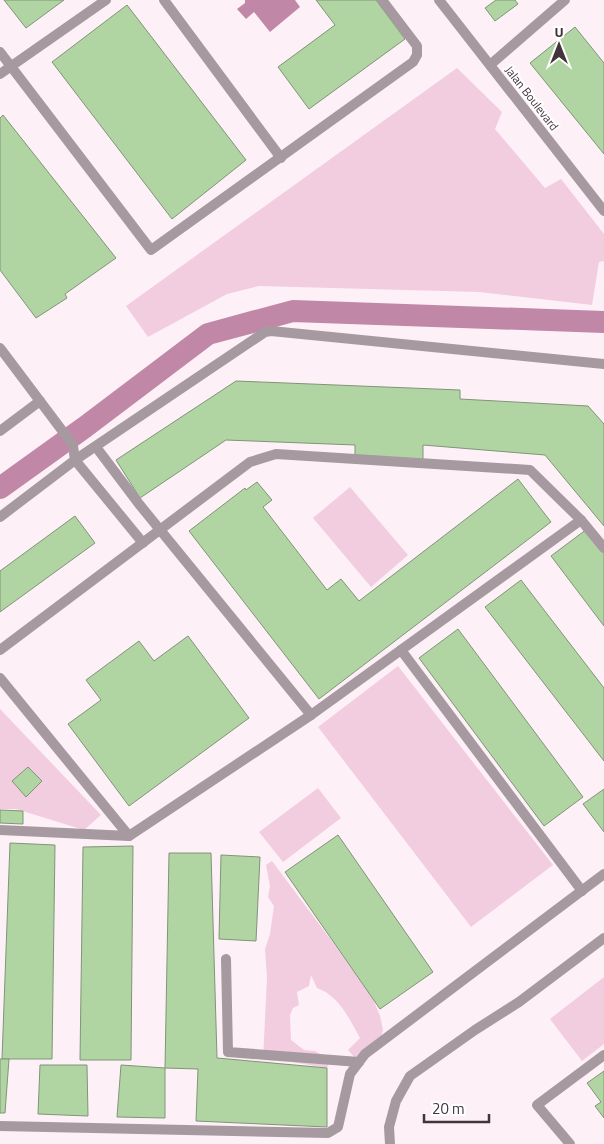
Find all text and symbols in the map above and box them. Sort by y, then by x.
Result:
north arrow [534,20,584,70]
text: U [554,21,564,42]
street label: Jalan Boulevard [500,61,564,135]
scale bar [424,1092,489,1124]
text: 20 m [432,1097,465,1120]

